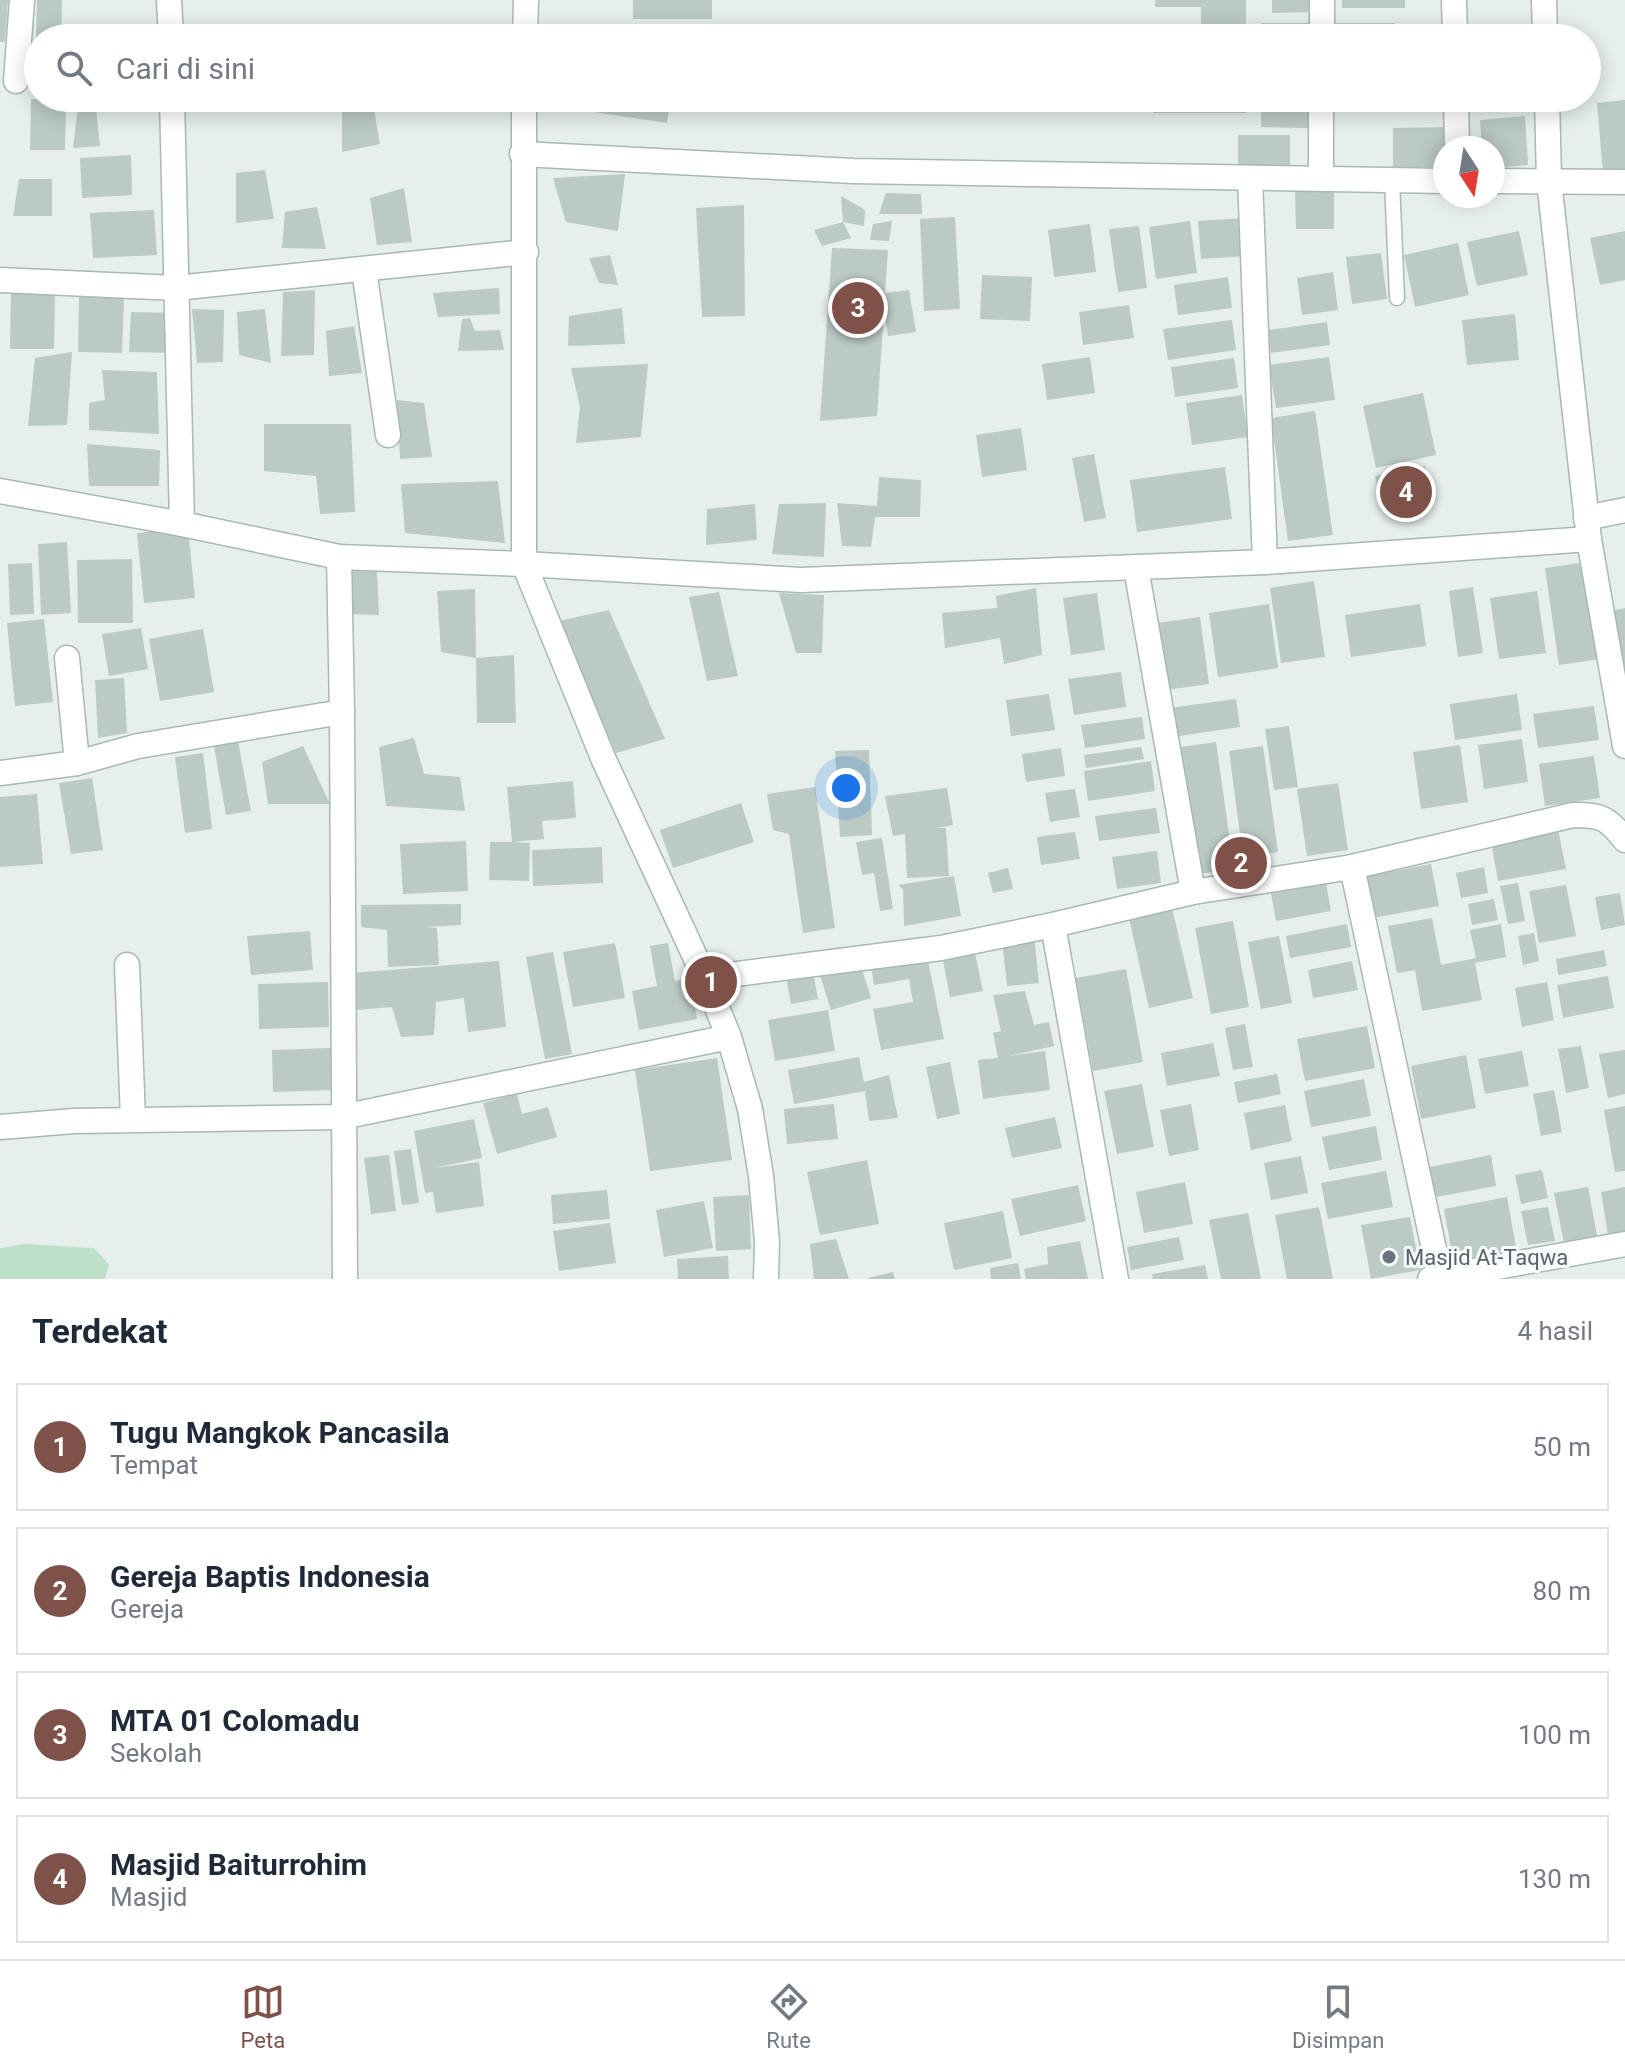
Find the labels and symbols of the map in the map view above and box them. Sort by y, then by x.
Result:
north arrow [1433,136,1505,208]
pin: 3 [832,278,884,338]
pin: 4 [1380,462,1432,522]
your location [826,768,866,808]
pin: 2 [1215,833,1267,893]
pin: 1 [685,952,737,1012]
place label: Masjid At-Taqwa [1405,1245,1568,1270]
marker: Masjid At-Taqwa [1380,1248,1398,1266]

